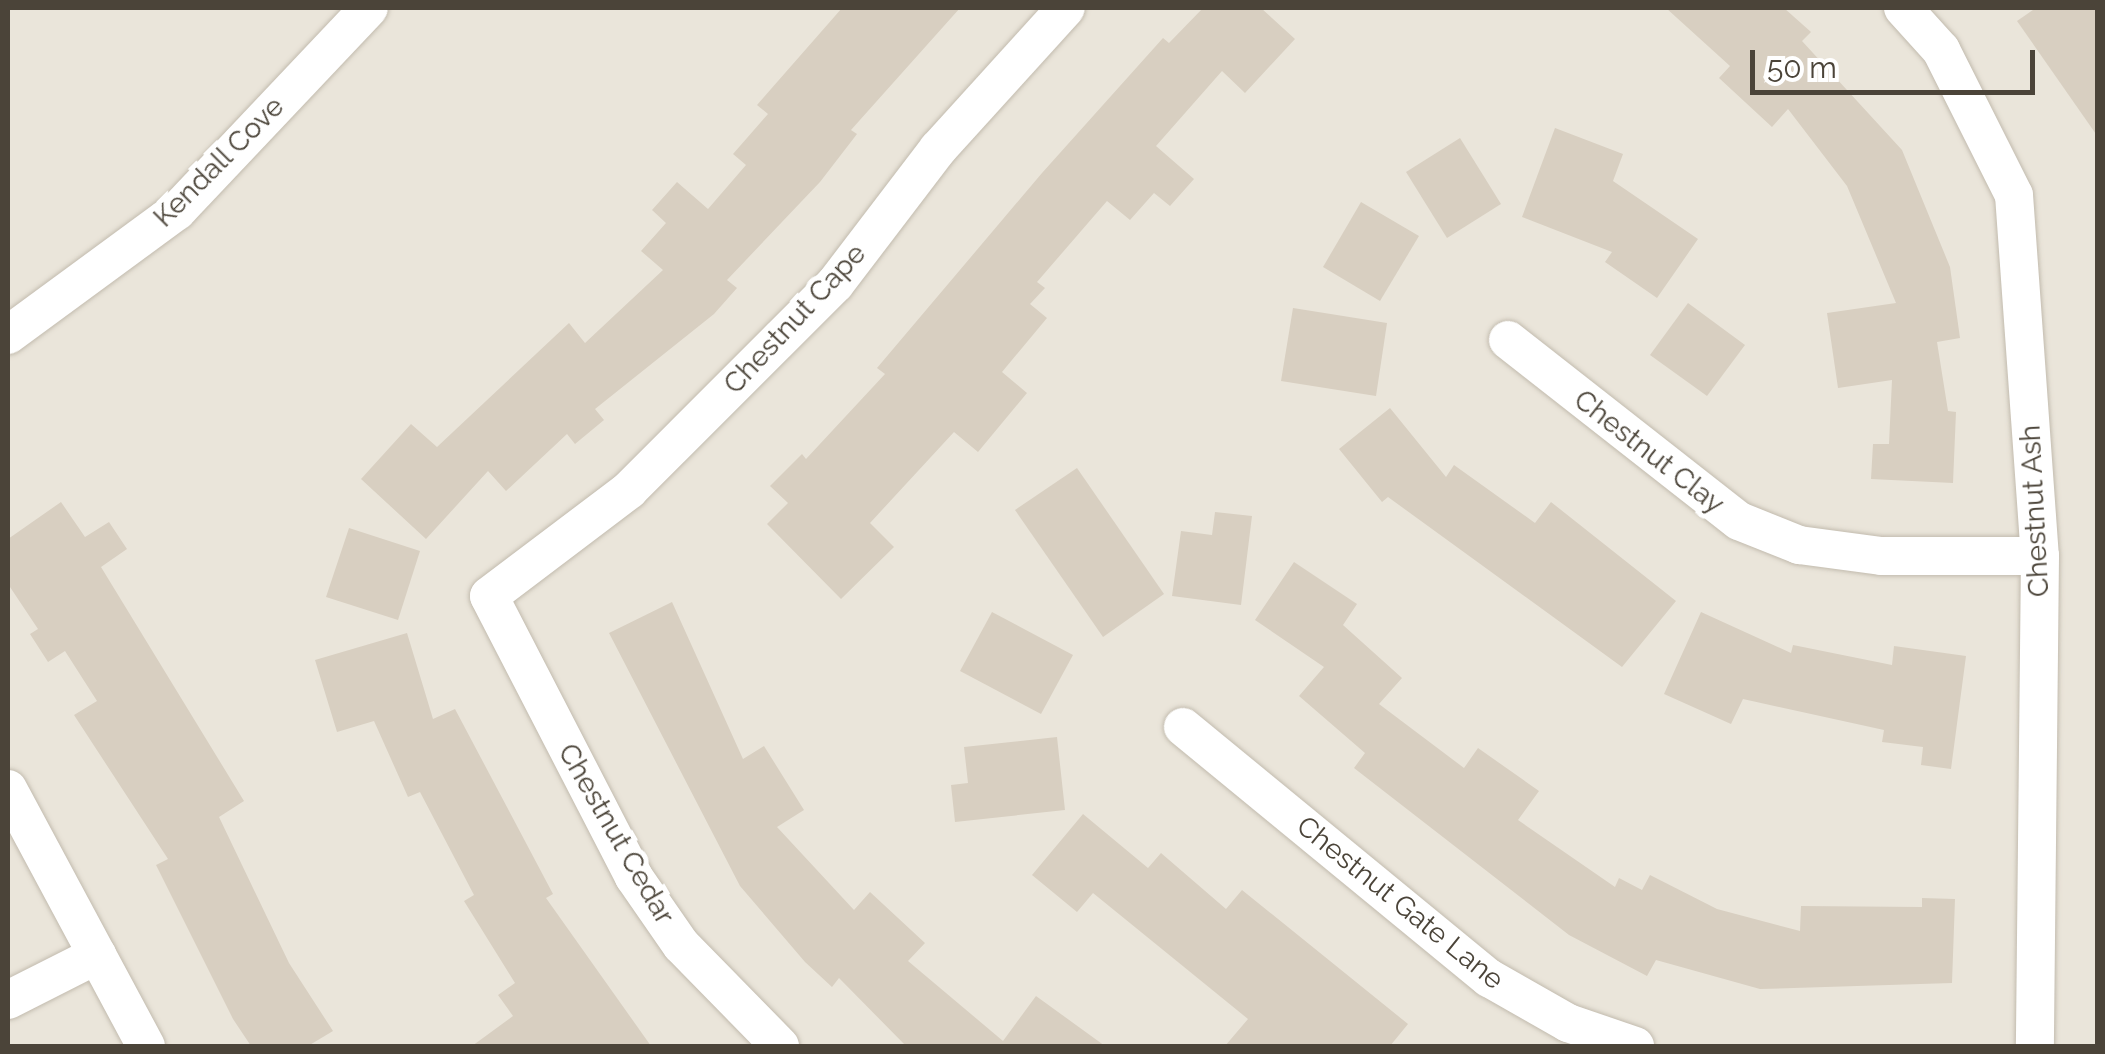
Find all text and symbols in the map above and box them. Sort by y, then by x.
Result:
scale bar [1755,30,2040,92]
text: 50 m [1767,50,1837,85]
street label: Kendall Cove [147,90,291,234]
street label: Chestnut Cape [717,237,873,401]
street label: Chestnut Clay [1567,383,1731,521]
street label: Chestnut Ash [2014,424,2056,598]
street label: Chestnut Cedar [551,738,681,930]
street label: Chestnut Gate Lane [1290,809,1510,997]

